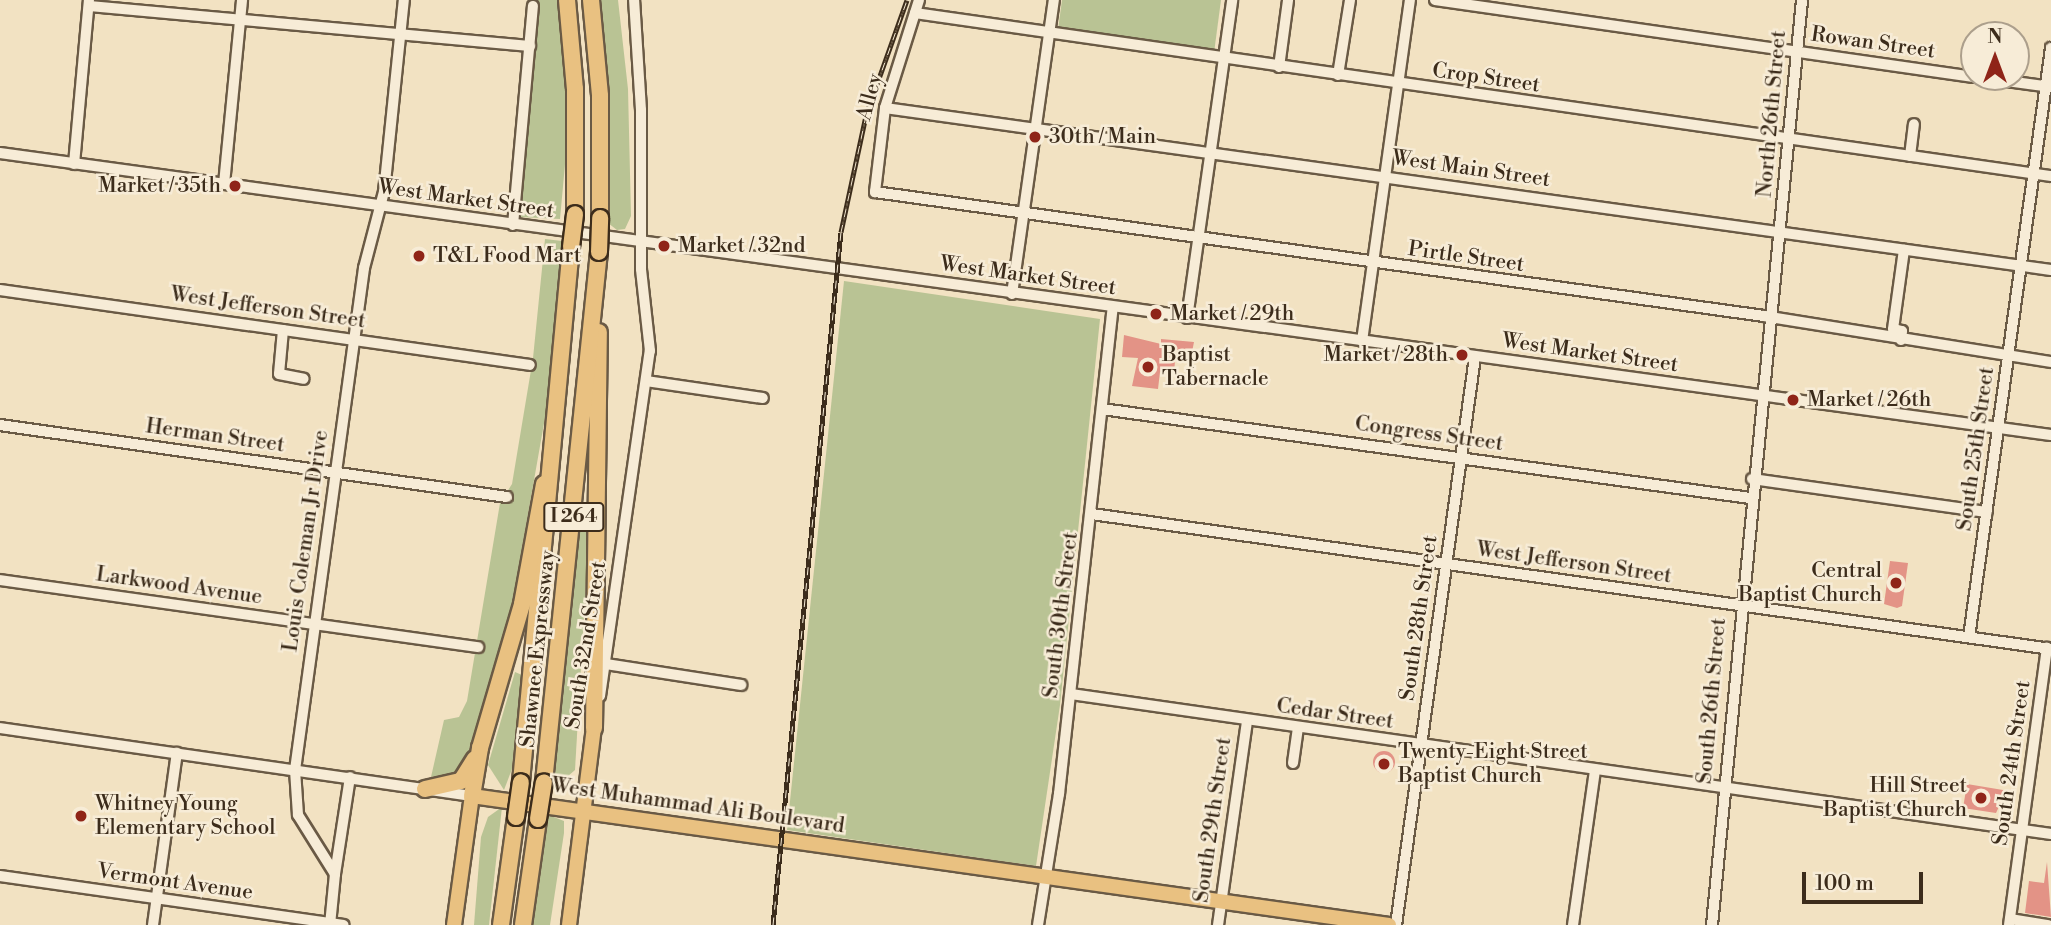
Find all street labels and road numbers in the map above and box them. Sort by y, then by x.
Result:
street label: Rowan Street [1809,22,1937,64]
street label: North 26th Street [1752,29,1792,199]
street label: Crop Street [1431,58,1541,98]
street label: Alley [852,71,888,123]
street label: West Main Street [1390,145,1552,193]
street label: West Market Street [376,174,556,224]
street label: Pirtle Street [1406,236,1526,278]
street label: West Market Street [938,251,1118,301]
street label: West Jefferson Street [169,282,367,334]
street label: West Market Street [1500,328,1680,378]
street label: South 25th Street [1952,365,2000,533]
street label: Congress Street [1353,411,1505,457]
street label: Herman Street [144,414,286,458]
street label: Louis Coleman Jr Drive [278,429,334,653]
road number: I 264 [542,502,606,532]
street label: South 30th Street [1038,530,1084,700]
street label: South 28th Street [1395,534,1443,702]
street label: West Jefferson Street [1475,537,1673,589]
street label: Shawnee Expressway [515,549,561,749]
street label: South 32nd Street [560,559,612,731]
street label: Larkwood Avenue [94,562,264,610]
street label: South 26th Street [1692,617,1732,785]
street label: South 24th Street [1988,679,2036,847]
street label: Cedar Street [1275,693,1395,735]
street label: South 29th Street [1189,736,1237,904]
street label: West Muhammad Ali Boulevard [550,773,846,839]
street label: Vermont Avenue [96,859,254,905]

